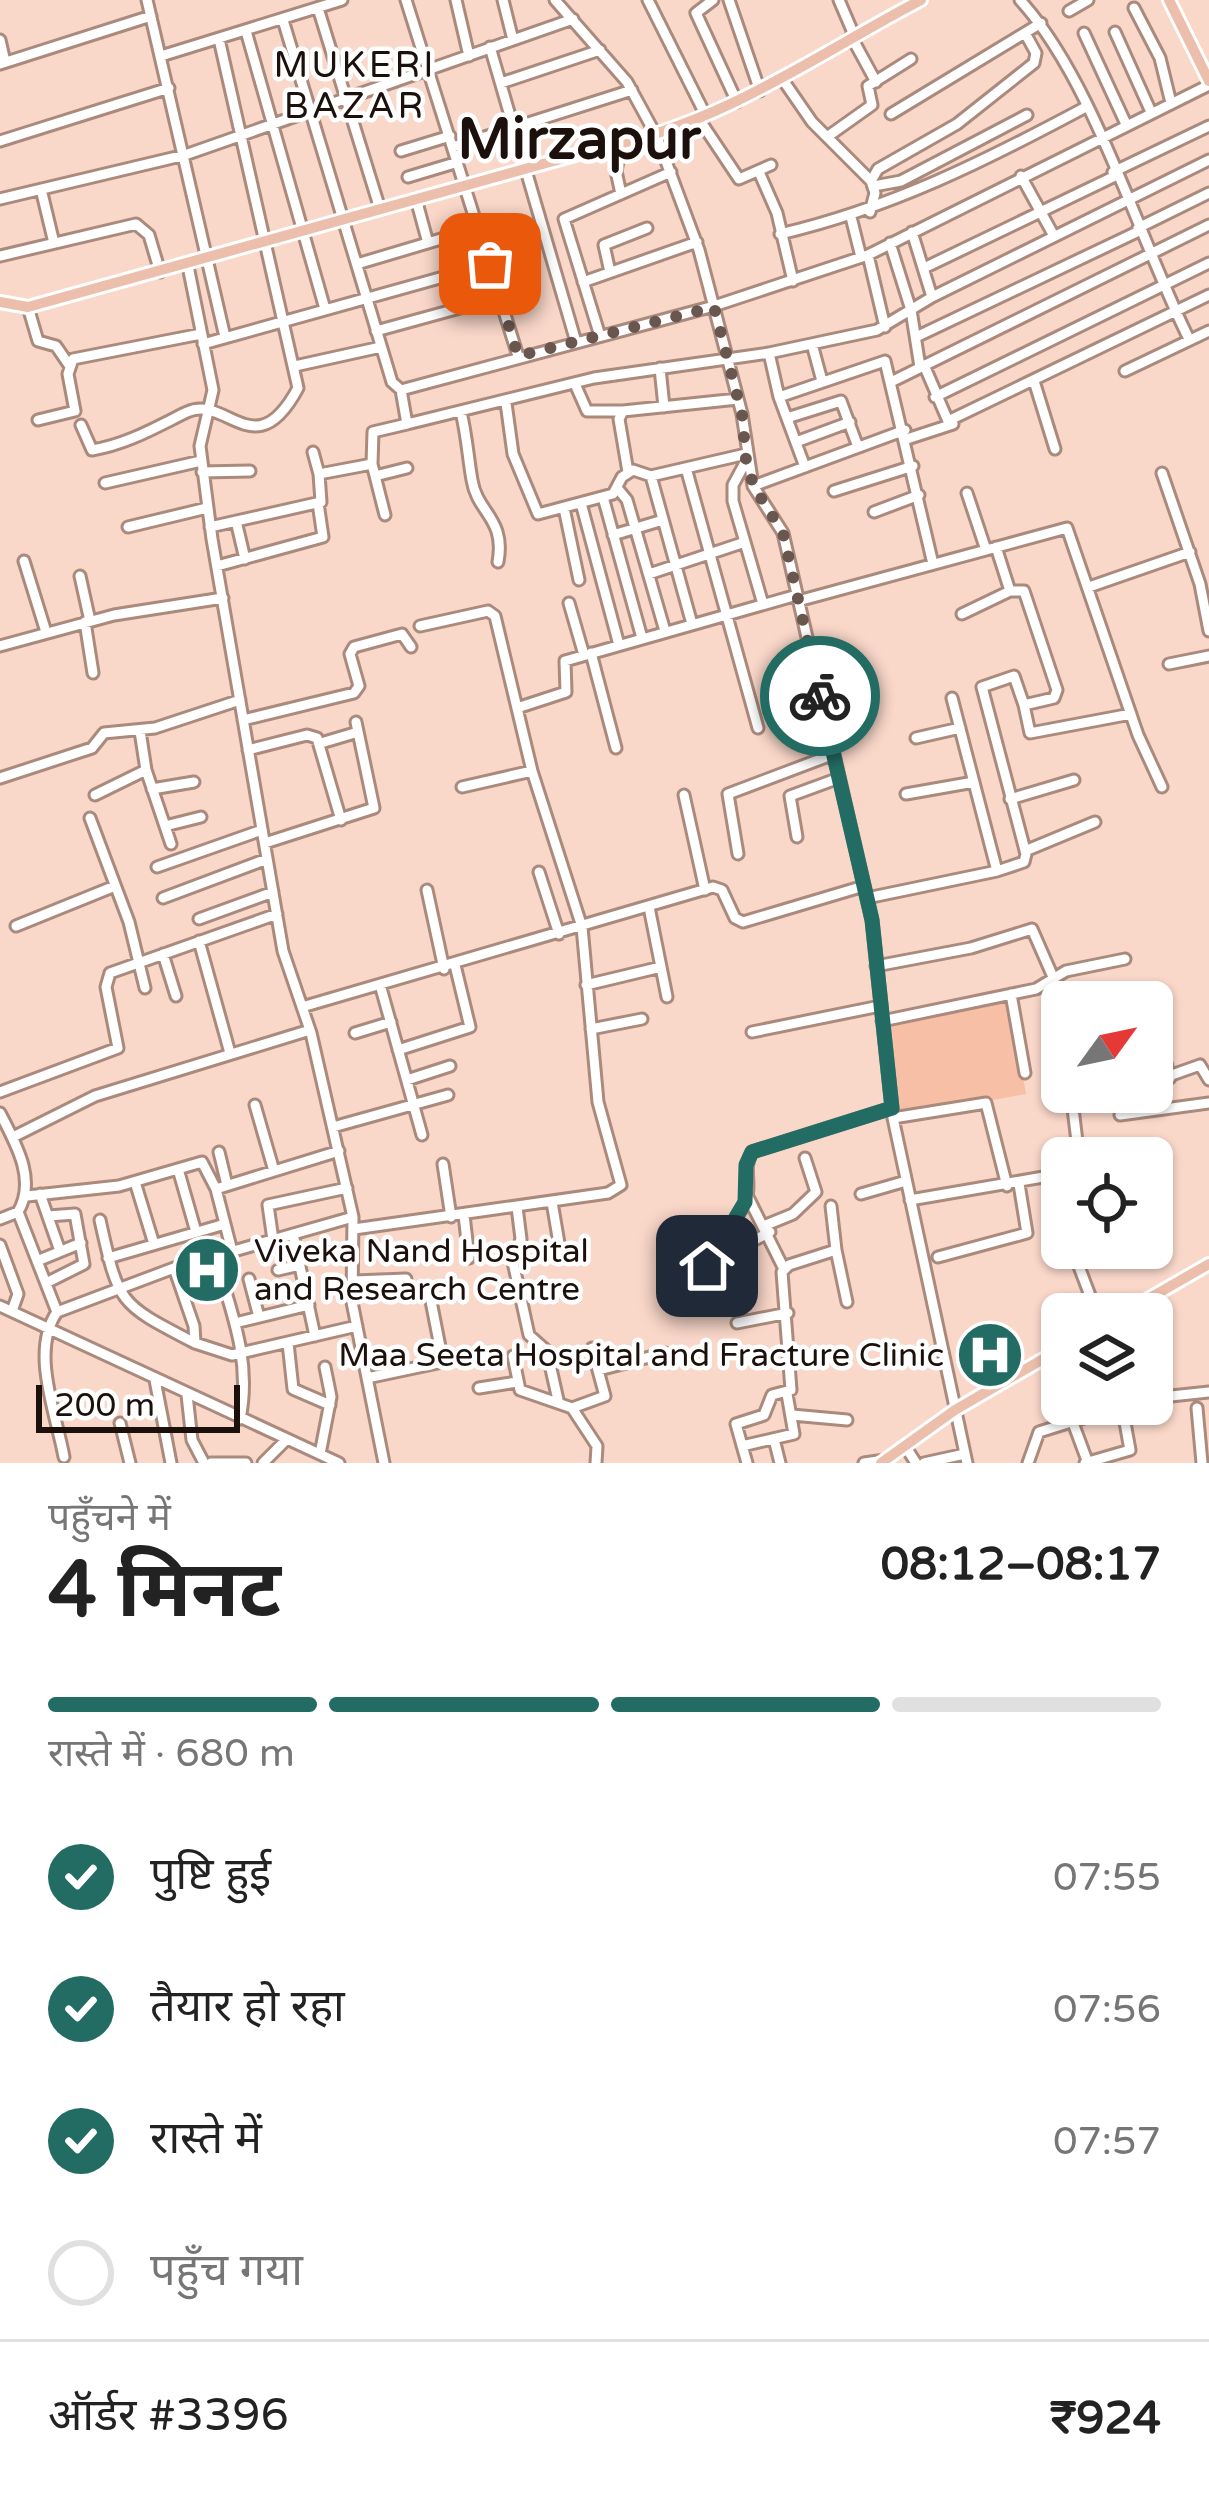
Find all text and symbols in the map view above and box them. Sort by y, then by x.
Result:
district label: MUKERI BAZAR [273,44,437,128]
district label: Mirzapur [457,106,702,174]
pin [439,213,541,315]
icon: bag [457,231,523,297]
courier [760,636,880,756]
icon: bike [787,663,853,729]
north arrow [1041,981,1173,1113]
map controls [1041,981,1173,1425]
button: locate [1041,1137,1173,1269]
pin [656,1215,758,1317]
place label: Viveka Nand Hospital and Research Centre [254,1232,589,1309]
icon: home [674,1233,740,1299]
hospital icon: Viveka Nand Hospital and Research Centre [172,1235,242,1305]
button: layers [1041,1293,1173,1425]
hospital icon: Maa Seeta Hospital and Fracture Clinic [955,1320,1025,1390]
place label: Maa Seeta Hospital and Fracture Clinic [338,1336,944,1375]
scale bar [36,1379,240,1432]
text: 200 m [54,1386,155,1425]
text: पहुँचने में [48,1494,171,1541]
text: 08:12–08:17 [881,1538,1161,1592]
text: 4 मिनट [48,1544,281,1638]
text: रास्ते में · 680 m [48,1730,295,1777]
icon: check [48,1844,114,1910]
text: पुष्टि हुई [150,1848,271,1902]
text: 07:55 [1053,1854,1161,1901]
icon: check [48,1976,114,2042]
text: तैयार हो रहा [150,1980,345,2034]
text: 07:56 [1053,1986,1161,2033]
icon: check [48,2108,114,2174]
text: रास्ते में [150,2112,262,2166]
text: 07:57 [1053,2118,1161,2165]
text: पहुँच गया [150,2244,303,2298]
text: ऑर्डर #3396 [48,2389,289,2443]
text: ₹924 [1050,2392,1161,2446]

